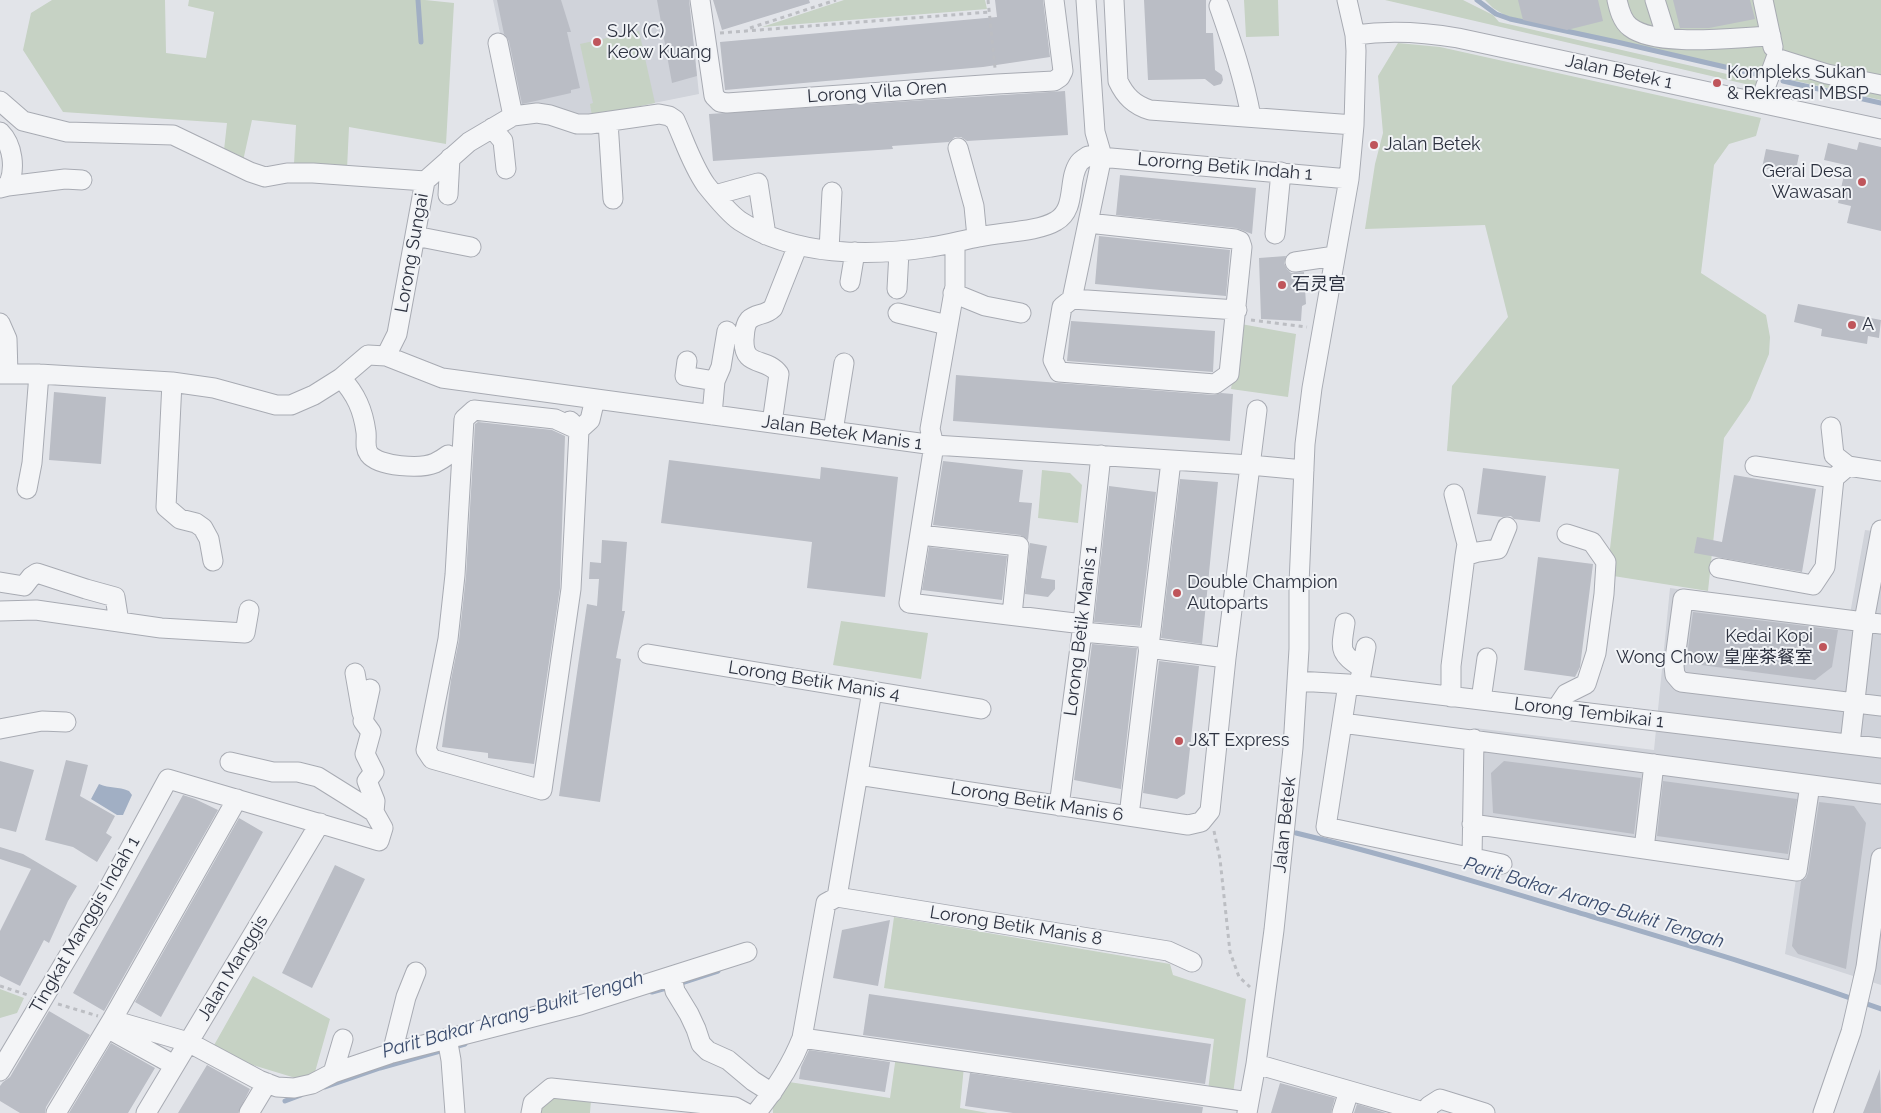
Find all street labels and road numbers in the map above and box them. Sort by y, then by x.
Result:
street label: Jalan Betek 1 [1564,50,1674,94]
street label: Lorong Vila Oren [806,76,948,108]
street label: Lororng Betik Indah 1 [1137,149,1313,185]
street label: Lorong Sungai [391,192,433,314]
street label: Jalan Betek Manis 1 [760,411,924,455]
street label: Lorong Betik Manis 1 [1060,545,1102,717]
street label: Lorong Betik Manis 4 [727,657,901,705]
street label: Lorong Tembikai 1 [1513,693,1665,733]
street label: Jalan Betek [1269,776,1301,874]
street label: Lorong Betik Manis 6 [949,778,1125,826]
street label: Tingkat Manggis Indah 1 [25,833,145,1017]
street label: Lorong Betik Manis 8 [928,902,1104,950]
street label: Jalan Manggis [193,911,273,1025]

